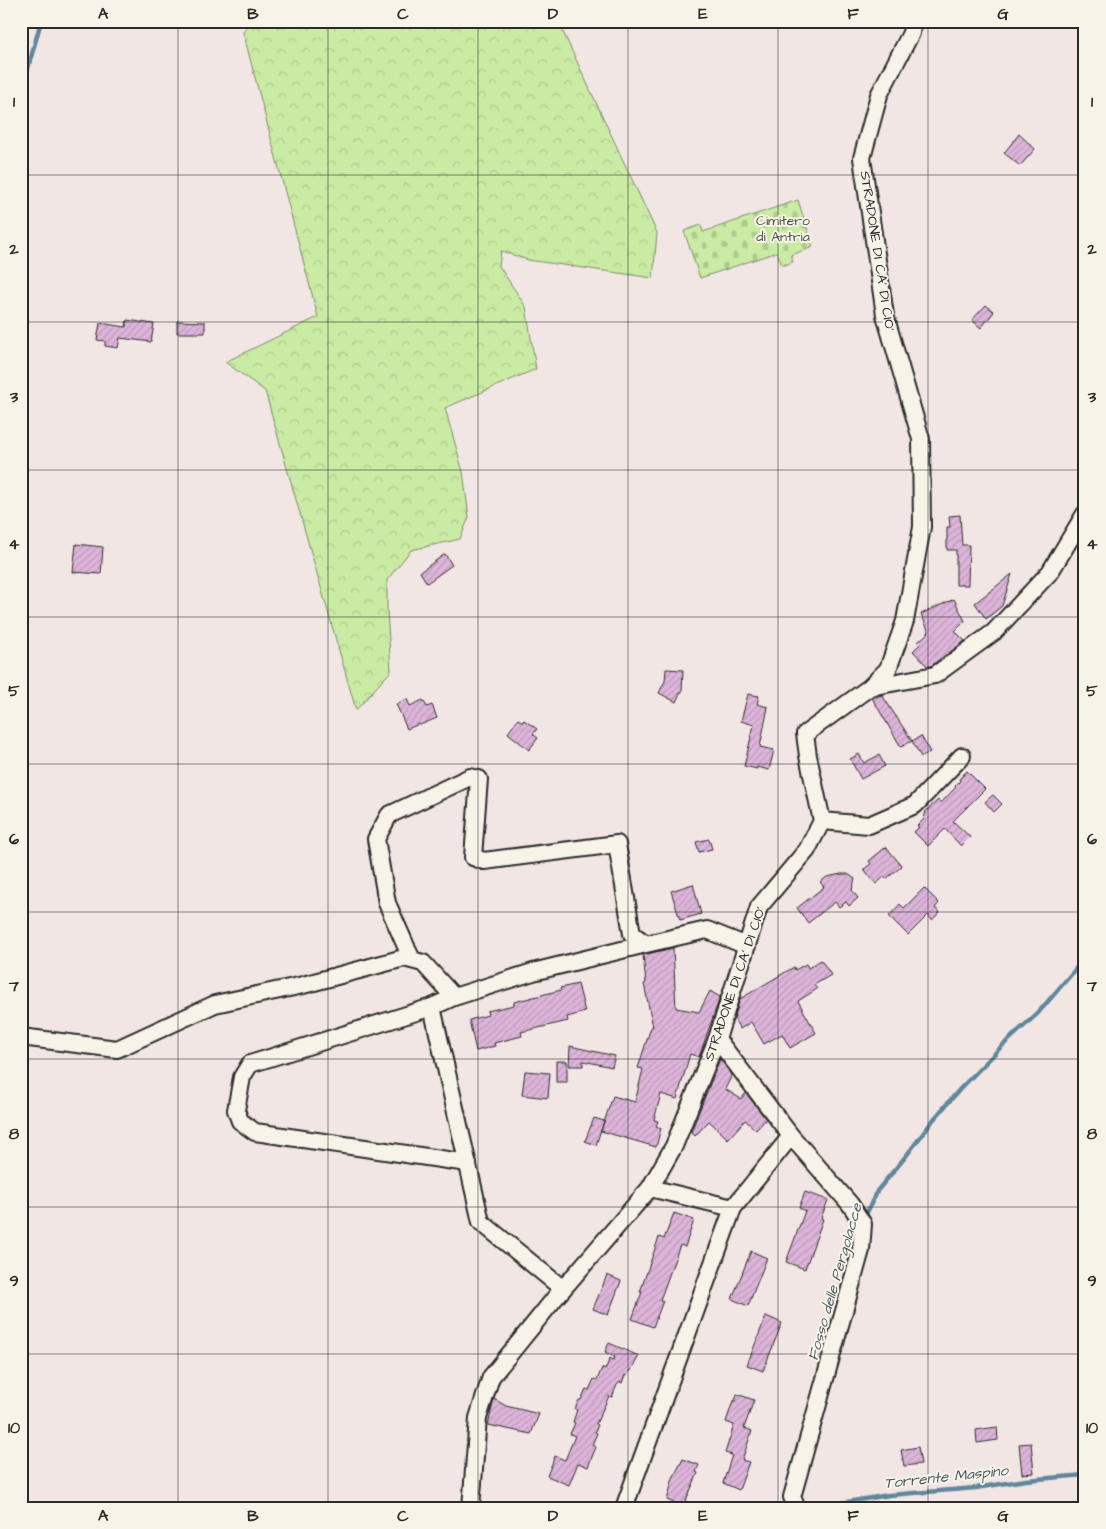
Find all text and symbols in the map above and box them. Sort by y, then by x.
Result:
text: A [98,3,109,25]
text: B [247,3,259,25]
text: C [397,3,409,25]
text: D [548,3,559,25]
text: E [698,3,708,25]
text: F [847,3,859,25]
text: G [997,3,1009,25]
text: 1 [13,91,16,113]
text: 1 [1091,91,1094,113]
street label: STRADONE DI CA' DI CIO' [854,170,900,332]
park label: Cimitero di Antria [756,211,810,247]
text: 2 [8,238,19,260]
text: 2 [1086,238,1097,260]
text: 3 [9,386,19,408]
text: 3 [1087,386,1097,408]
text: 4 [9,533,20,555]
text: 4 [1087,533,1098,555]
text: 5 [8,680,20,702]
text: 5 [1086,680,1098,702]
text: 6 [9,828,19,850]
text: 6 [1087,828,1097,850]
street label: STRADONE DI CA' DI CIO' [699,904,771,1064]
text: 7 [8,975,19,997]
text: 7 [1086,975,1097,997]
text: 8 [9,1123,20,1145]
text: 8 [1087,1123,1098,1145]
water label: Fosso delle Pergolacce [803,1200,869,1363]
text: 9 [9,1270,19,1292]
text: 9 [1087,1270,1097,1292]
text: 10 [8,1417,20,1439]
text: 10 [1086,1417,1098,1439]
water label: Torrente Maspino [883,1460,1010,1494]
text: A [98,1505,109,1527]
text: B [247,1505,259,1527]
text: C [397,1505,409,1527]
text: D [548,1505,559,1527]
text: E [698,1505,708,1527]
text: F [847,1505,859,1527]
text: G [997,1505,1009,1527]

